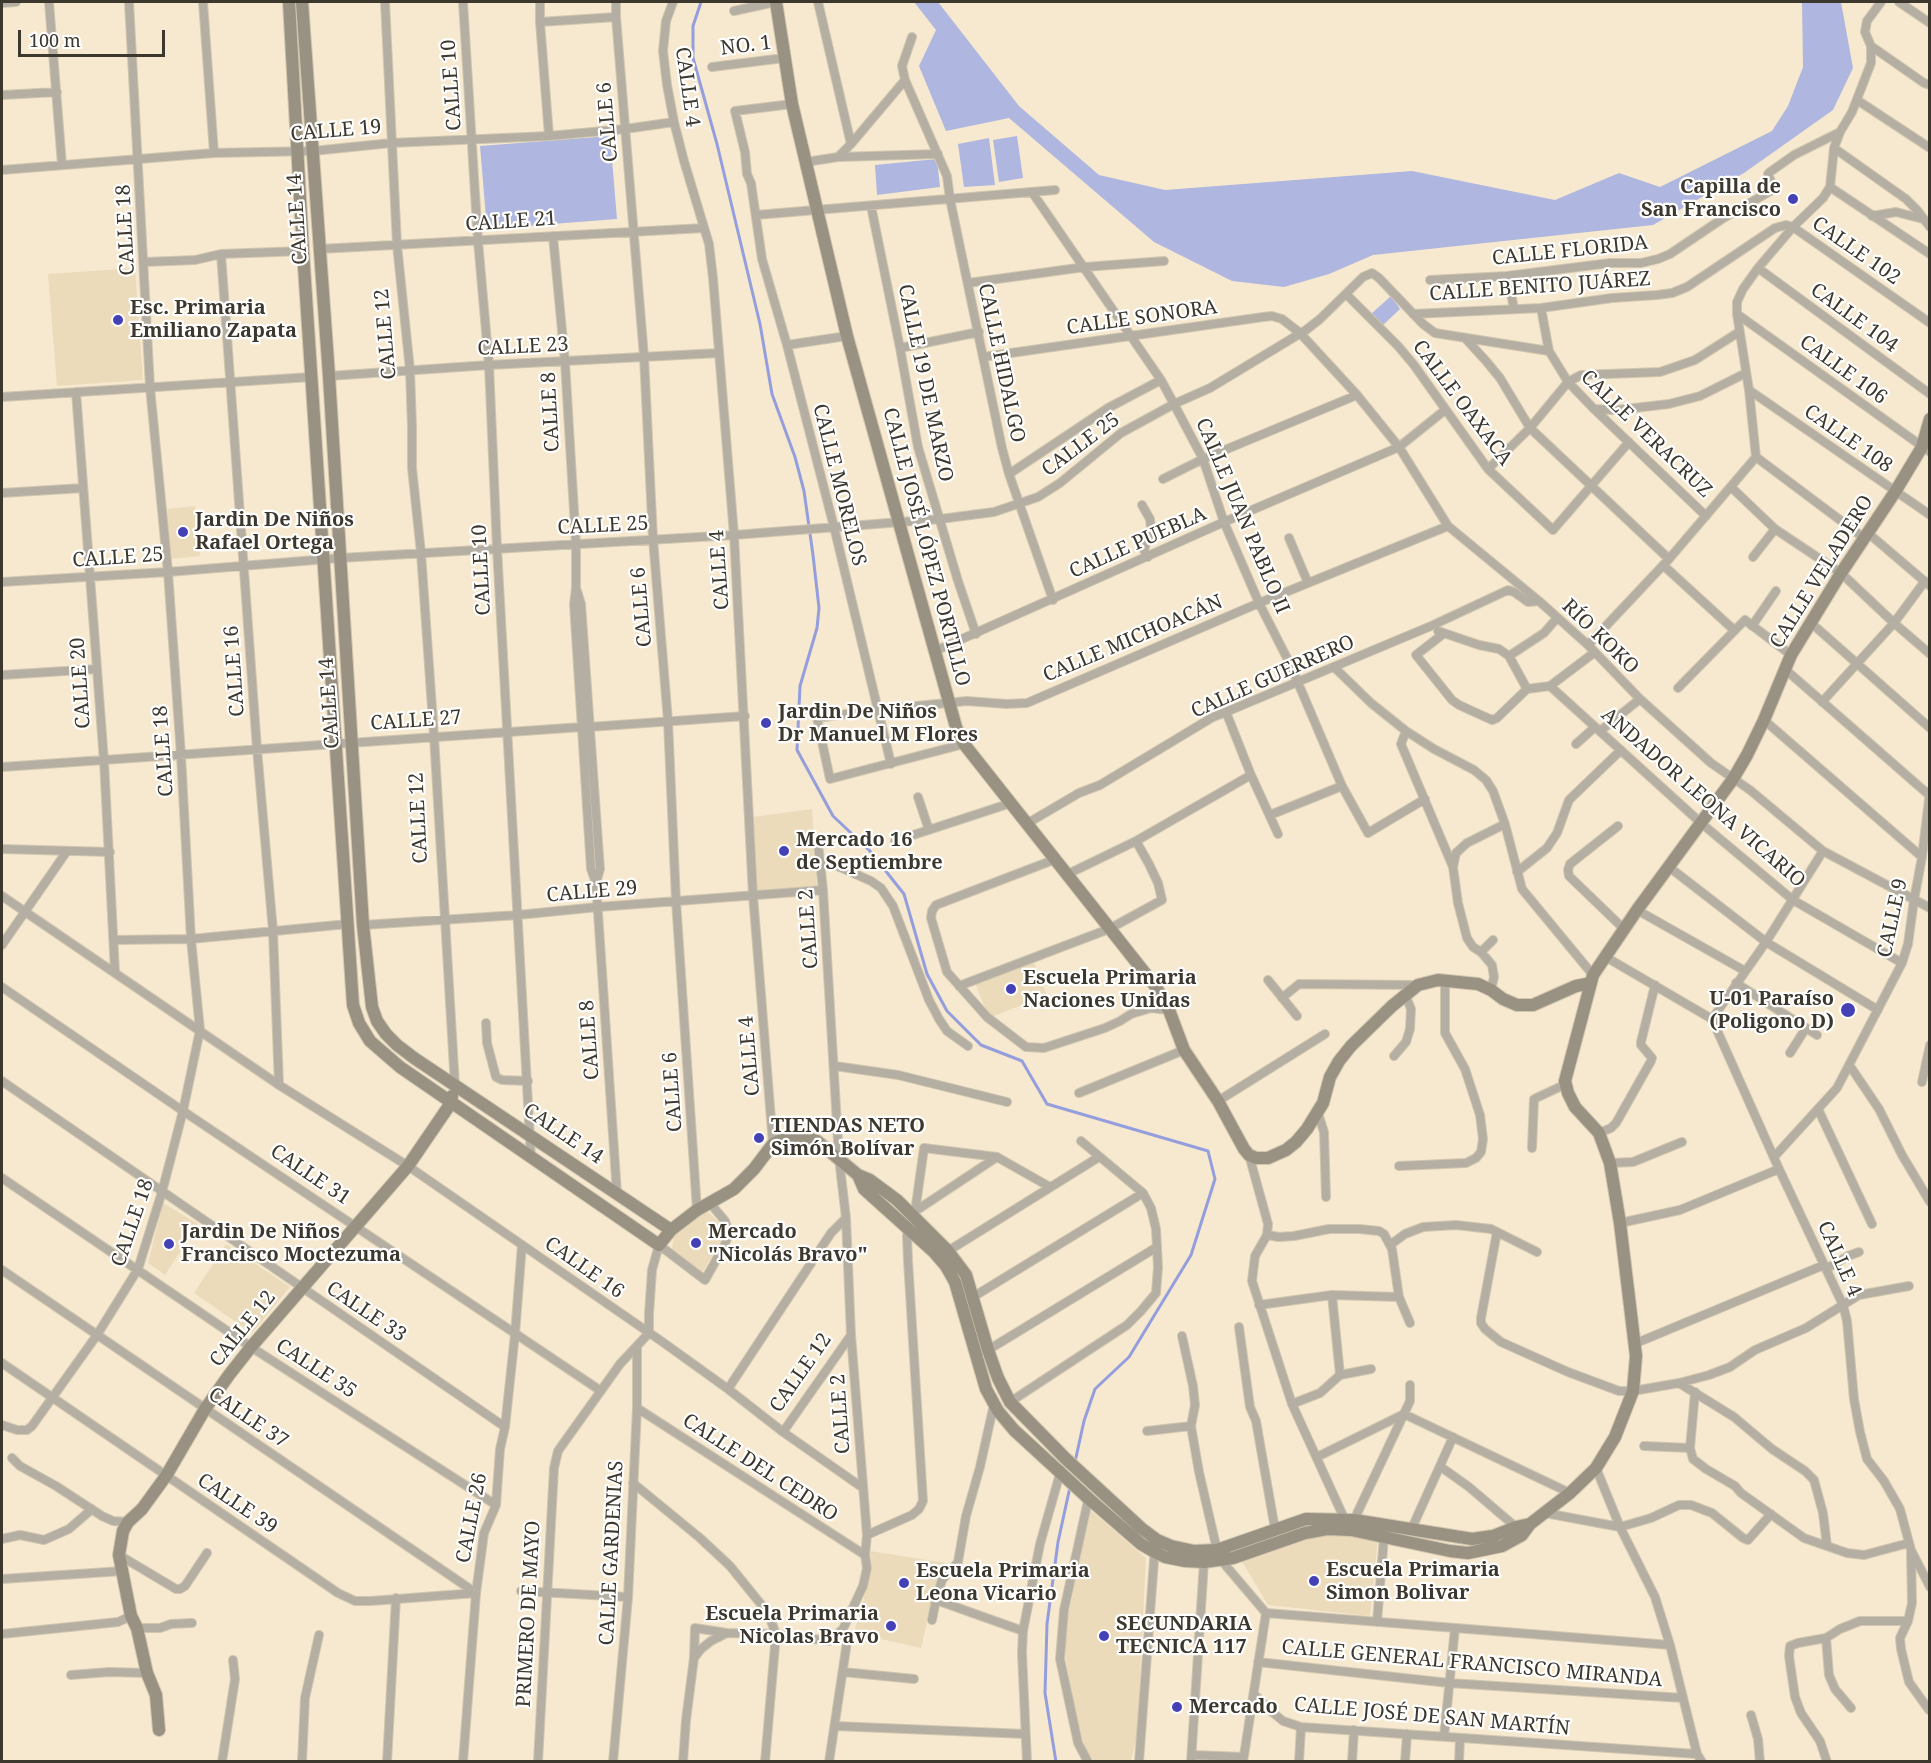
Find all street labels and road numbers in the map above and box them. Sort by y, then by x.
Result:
street label: NO. 1 [719,31,773,61]
street label: CALLE 10 [437,39,467,131]
street label: CALLE 4 [670,46,704,128]
street label: CALLE 6 [593,81,623,163]
street label: CALLE 19 [289,115,383,147]
street label: CALLE 14 [283,173,313,265]
street label: CALLE 18 [112,184,140,276]
street label: CALLE 21 [465,207,557,237]
street label: CALLE 102 [1807,212,1905,290]
street label: CALLE FLORIDA [1491,231,1649,271]
street label: CALLE BENITO JUÁREZ [1429,267,1651,307]
street label: CALLE 104 [1805,278,1903,358]
street label: CALLE HIDALGO [972,281,1030,445]
street label: CALLE 19 DE MARZO [892,282,958,484]
street label: CALLE 12 [370,287,402,381]
street label: CALLE SONORA [1065,296,1219,340]
street label: CALLE 106 [1794,330,1892,410]
street label: CALLE 23 [477,333,569,361]
street label: CALLE OAXACA [1407,336,1517,470]
street label: CALLE VERACRUZ [1575,365,1717,503]
street label: CALLE 8 [537,371,565,453]
street label: CALLE 108 [1799,400,1897,478]
street label: CALLE MORELOS [807,401,871,569]
street label: CALLE JOSÉ LÓPEZ PORTILLO [877,405,975,689]
street label: CALLE 25 [1037,408,1125,482]
street label: CALLE JUAN PABLO II [1190,415,1294,617]
street label: CALLE VELADERO [1765,491,1879,653]
street label: CALLE PUEBLA [1066,502,1210,584]
street label: CALLE 25 [557,512,649,540]
street label: CALLE 10 [468,524,496,616]
street label: CALLE 4 [705,529,735,611]
street label: CALLE 25 [72,543,164,573]
street label: CALLE 6 [627,566,657,648]
street label: CALLE MICHOACÁN [1039,590,1227,688]
street label: RÍO KOKO [1557,595,1643,679]
street label: CALLE 16 [220,625,250,717]
street label: CALLE GUERRERO [1188,630,1358,724]
street label: CALLE 20 [66,637,96,729]
street label: CALLE 14 [315,657,345,749]
street label: ANDADOR LEONA VICARIO [1596,703,1810,893]
street label: CALLE 18 [149,705,179,797]
street label: CALLE 27 [370,706,462,736]
street label: CALLE 12 [405,772,433,864]
street label: CALLE 29 [545,876,639,908]
street label: CALLE 9 [1873,876,1913,960]
street label: CALLE 2 [794,888,824,970]
street label: CALLE 8 [575,999,605,1081]
street label: CALLE 4 [735,1015,765,1097]
street label: CALLE 6 [658,1051,688,1133]
street label: CALLE 14 [518,1099,608,1169]
street label: CALLE 31 [265,1140,355,1210]
street label: CALLE 18 [107,1176,159,1270]
street label: CALLE 4 [1812,1218,1866,1300]
street label: CALLE 16 [540,1232,628,1304]
street label: CALLE 33 [321,1277,411,1347]
street label: CALLE 12 [205,1286,281,1372]
street label: CALLE 12 [765,1329,837,1417]
street label: CALLE 35 [271,1334,361,1404]
street label: CALLE 2 [826,1373,856,1455]
street label: CALLE 37 [203,1383,293,1453]
street label: CALLE DEL CEDRO [678,1409,842,1527]
street label: CALLE GARDENIAS [595,1460,629,1646]
street label: CALLE 39 [192,1469,282,1539]
street label: CALLE 26 [452,1471,492,1565]
street label: PRIMERO DE MAYO [512,1520,546,1708]
street label: CALLE GENERAL FRANCISCO MIRANDA [1281,1635,1663,1693]
street label: CALLE JOSÉ DE SAN MARTÍN [1293,1693,1571,1741]

